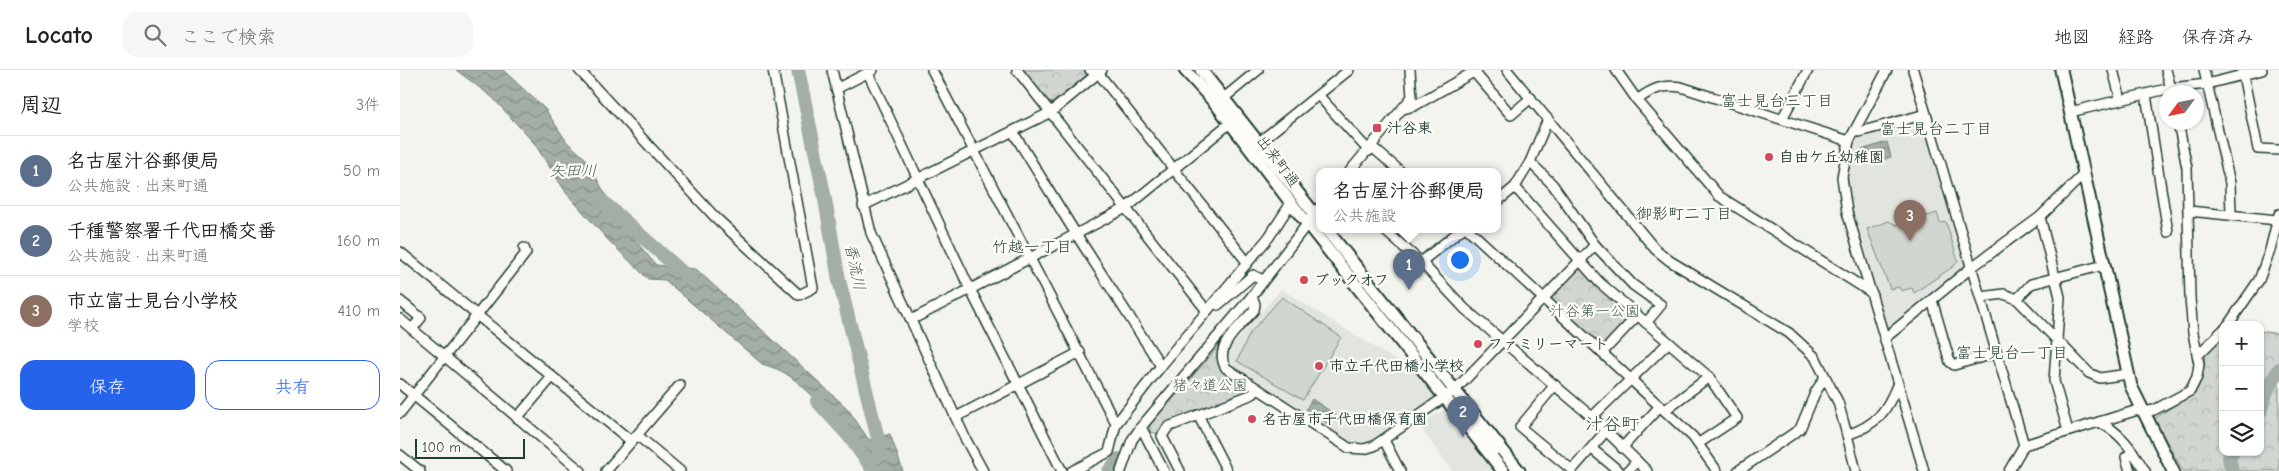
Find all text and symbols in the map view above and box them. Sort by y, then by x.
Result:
search box [123,12,473,57]
text: Locato [25,21,93,49]
icon: search [141,21,169,49]
text: ここで検索 [181,26,276,48]
text: 地図 [2054,27,2090,48]
text: 経路 [2118,27,2154,48]
text: 保存済み [2182,27,2254,48]
north arrow [2159,85,2204,130]
district label: 富士見台三丁目 [1721,92,1833,110]
text: 周辺 [20,93,62,117]
text: 3件 [356,96,380,114]
place label: 汁谷東 [1387,119,1432,137]
district label: 富士見台二丁目 [1880,120,1992,138]
marker: 汁谷東 [1371,122,1383,134]
street label: 出来町通 [1253,132,1303,190]
place label: 自由ケ丘幼稚園 [1779,148,1884,166]
text: 名古屋汁谷郵便局 [67,150,219,172]
marker: 自由ケ丘幼稚園 [1763,151,1775,163]
text: 1 [33,162,39,180]
text: 50 m [343,162,380,180]
water label: 矢田川 [549,162,597,180]
popup [1316,168,1501,233]
text: 公共施設 · 出来町通 [67,177,209,195]
text: 名古屋汁谷郵便局 [1332,180,1485,202]
pin: 3 [1894,200,1926,241]
district label: 御影町二丁目 [1636,205,1732,223]
text: 公共施設 [1332,207,1397,225]
text: 千種警察署千代田橋交番 [67,220,276,242]
text: 2 [32,232,40,250]
text: 160 m [337,232,380,250]
district label: 竹越一丁目 [992,238,1072,256]
water label: 香流川 [841,242,869,292]
text: 公共施設 · 出来町通 [67,247,209,265]
your location [1447,247,1473,273]
pin: 1 [1393,249,1425,290]
place label: ブックオフ [1314,271,1389,289]
marker: ブックオフ [1298,274,1310,286]
text: 市立富士見台小学校 [67,290,238,312]
text: 3 [32,302,40,320]
text: 410 m [338,302,380,320]
park label: 汁谷第一公園 [1550,302,1640,320]
text: 学校 [67,317,99,335]
map controls [2219,321,2264,456]
button: + [2219,321,2264,366]
place label: ファミリーマート [1488,335,1609,353]
marker: ファミリーマート [1472,338,1484,350]
district label: 富士見台一丁目 [1956,344,2068,362]
place label: 市立千代田橋小学校 [1329,357,1464,375]
button: 保存 [20,360,195,410]
button: 共有 [205,360,380,410]
marker: 市立千代田橋小学校 [1313,360,1325,372]
button: − [2219,366,2264,411]
park label: 猪々道公園 [1172,376,1248,394]
pin: 2 [1447,396,1479,437]
place label: 名古屋市千代田橋保育園 [1262,410,1427,428]
button: layers [2219,411,2264,456]
marker: 名古屋市千代田橋保育園 [1246,413,1258,425]
district label: 汁谷町 [1585,414,1639,435]
scale bar [415,436,525,459]
text: 100 m [422,439,461,456]

